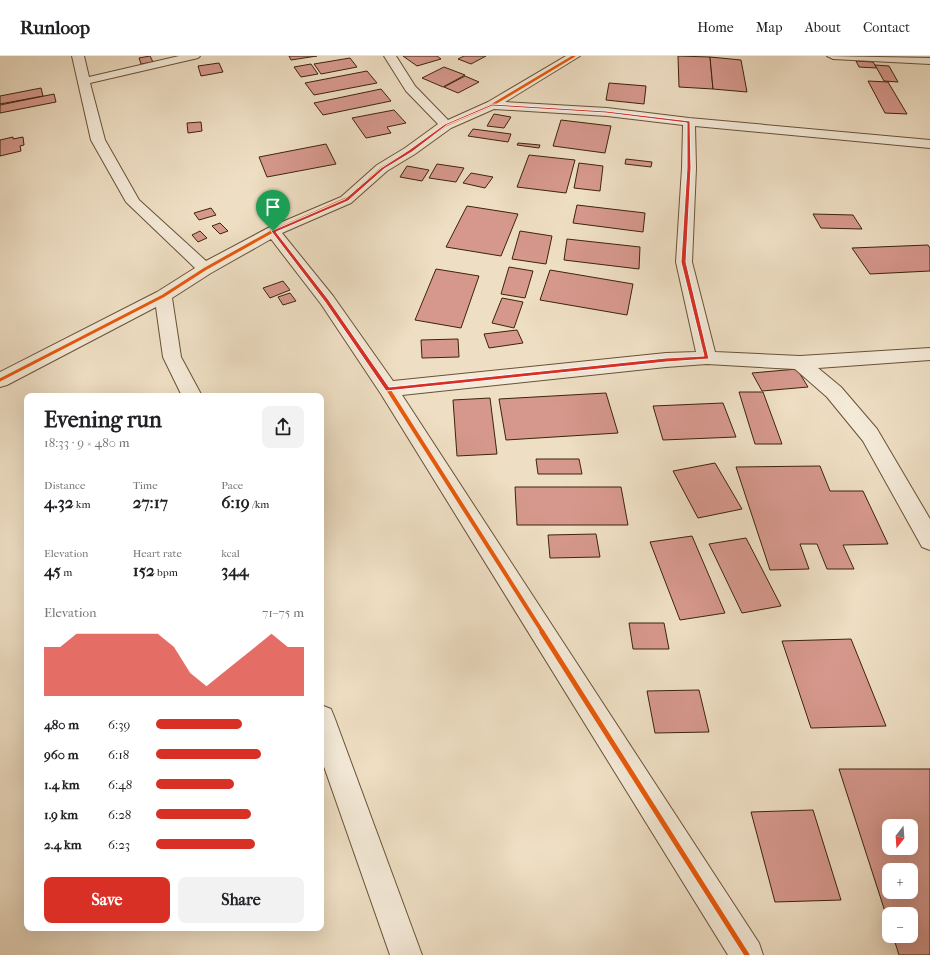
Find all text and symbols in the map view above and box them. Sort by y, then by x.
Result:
text: Runloop [20,17,90,39]
text: Home [697,19,734,36]
text: Map [756,19,783,36]
text: About [805,19,841,36]
text: Contact [863,19,910,36]
pin [256,190,290,231]
icon: arrive [262,196,284,218]
button: share [262,406,304,448]
text: Evening run [44,407,162,433]
text: 18:33 · 9 × 480 m [44,435,130,450]
text: Distance [44,479,85,492]
text: Time [133,479,158,492]
text: Pace [221,479,243,492]
text: 4.32 [44,492,73,512]
text: 27:17 [133,492,168,512]
text: 6:19 [221,492,250,512]
text: km [73,498,91,511]
text: /km [250,498,270,511]
text: Elevation [44,547,88,560]
text: Heart rate [133,547,182,560]
text: kcal [221,547,240,560]
text: 45 [44,560,61,580]
text: 152 [133,560,155,580]
text: 344 [221,560,248,580]
text: m [61,566,72,579]
text: bpm [155,566,178,579]
text: Elevation [44,605,97,620]
text: 71–75 m [262,605,304,620]
text: 480 m [44,717,79,732]
text: 6:39 [108,717,130,732]
text: 960 m [44,747,79,762]
text: 6:18 [108,747,129,762]
text: 1.4 km [44,777,79,792]
text: 6:48 [108,777,132,792]
text: 1.9 km [44,807,78,822]
text: 6:28 [108,807,131,822]
north arrow [882,819,918,855]
map controls [882,819,918,943]
text: 2.4 km [44,837,81,852]
text: 6:23 [108,837,130,852]
button: + [882,863,918,899]
button: Save [44,877,170,923]
button: Share [178,877,304,923]
button: − [882,907,918,943]

